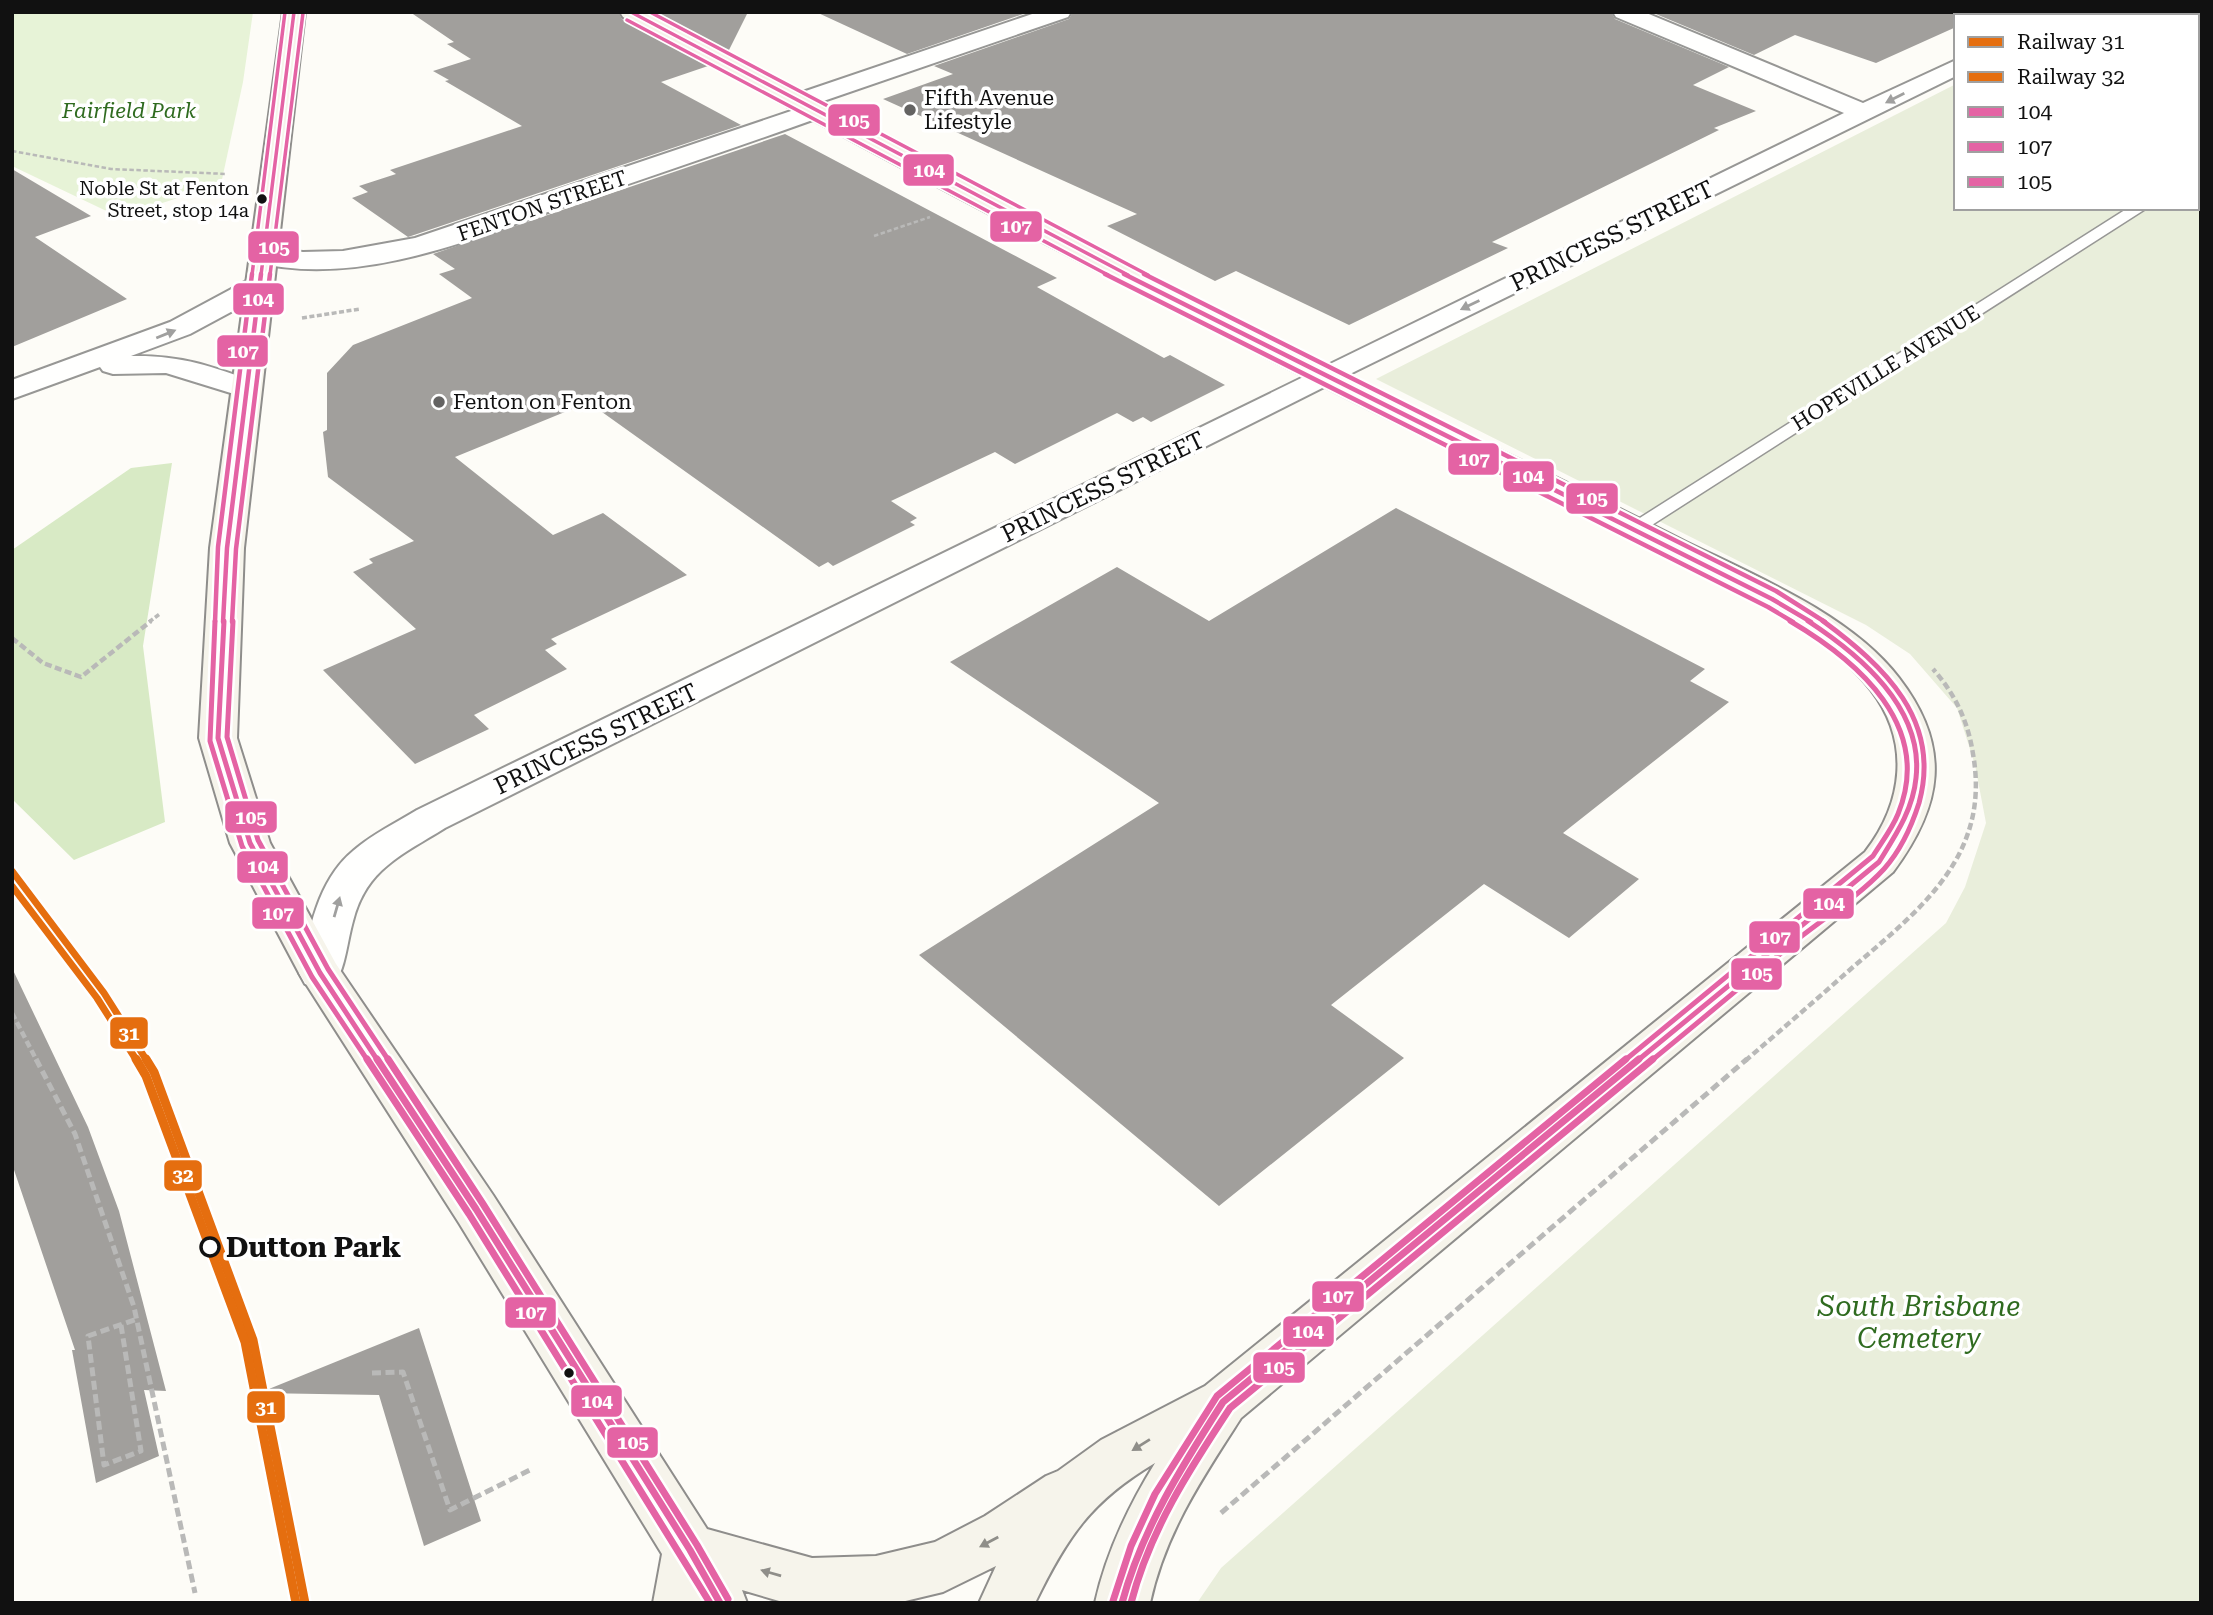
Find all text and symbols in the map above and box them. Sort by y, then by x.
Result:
legend [1954,14,2199,210]
text: Railway 31 [2017,30,2125,54]
text: Railway 32 [2017,65,2125,89]
place label: Fifth Avenue Lifestyle [924,86,1054,134]
one-way arrow [1885,92,1905,103]
park label: Fairfield Park [61,99,197,123]
text: 104 [2017,100,2053,124]
marker: Fifth Avenue Lifestyle [902,102,918,118]
line badge: 105 [827,103,881,137]
text: 105 [838,109,870,132]
text: 107 [2017,135,2053,159]
line badge: 104 [902,153,955,187]
text: 104 [913,159,945,182]
street label: FENTON STREET [454,166,630,246]
text: 105 [2017,170,2052,194]
street label: PRINCESS STREET [1506,175,1718,297]
place label: Noble St at Fenton Street, stop 14a [79,177,250,222]
marker: Noble St at Fenton Street, stop 14a [255,192,269,206]
line badge: 107 [989,210,1043,243]
text: 107 [1000,215,1032,238]
line badge: 105 [247,230,300,264]
text: 105 [258,236,290,259]
line badge: 104 [232,282,285,316]
text: 104 [242,288,274,311]
one-way arrow [1460,299,1480,310]
street label: HOPEVILLE AVENUE [1788,300,1984,436]
one-way arrow [156,328,177,339]
line badge: 107 [216,334,269,368]
text: 107 [227,340,259,363]
place label: Fenton on Fenton [453,390,632,414]
marker: Fenton on Fenton [431,394,447,410]
street label: PRINCESS STREET [997,426,1209,548]
line badge: 107 [1447,442,1500,476]
text: 107 [1458,448,1490,471]
line badge: 104 [1502,460,1555,493]
text: 104 [1512,465,1544,488]
line badge: 105 [1565,482,1619,515]
text: 105 [1576,487,1608,510]
street label: PRINCESS STREET [490,678,702,800]
line badge: 105 [224,800,278,834]
text: 105 [235,806,267,829]
line badge: 104 [236,850,289,884]
text: 104 [247,855,279,878]
line badge: 104 [1802,887,1855,920]
text: 104 [1813,892,1845,915]
line badge: 107 [251,896,305,930]
one-way arrow [333,896,343,917]
text: 107 [262,902,294,925]
line badge: 107 [1748,920,1801,954]
text: 107 [1759,926,1791,949]
line badge: 105 [1730,957,1783,991]
text: 105 [1741,962,1773,985]
line badge: 31 [109,1016,149,1050]
text: 31 [118,1022,140,1045]
line badge: 32 [163,1159,203,1192]
text: 32 [172,1164,194,1187]
place label: Dutton Park [226,1231,401,1264]
marker: Dutton Park [200,1237,220,1257]
line badge: 107 [1311,1280,1365,1313]
text: 107 [1322,1285,1354,1308]
park label: South Brisbane Cemetery [1817,1290,2020,1355]
line badge: 107 [504,1296,557,1329]
text: 107 [515,1301,547,1324]
line badge: 104 [1282,1315,1335,1348]
text: 104 [1292,1320,1324,1343]
line badge: 105 [1252,1351,1306,1384]
text: 105 [1263,1356,1295,1379]
unlabelled marker [562,1366,576,1380]
line badge: 104 [570,1384,623,1418]
line badge: 31 [246,1390,286,1424]
text: 104 [581,1390,613,1413]
text: 31 [255,1396,277,1419]
line badge: 105 [606,1426,659,1459]
text: 105 [617,1431,649,1454]
one-way arrow [1132,1439,1151,1452]
one-way arrow [978,1535,998,1547]
one-way arrow [760,1567,781,1577]

